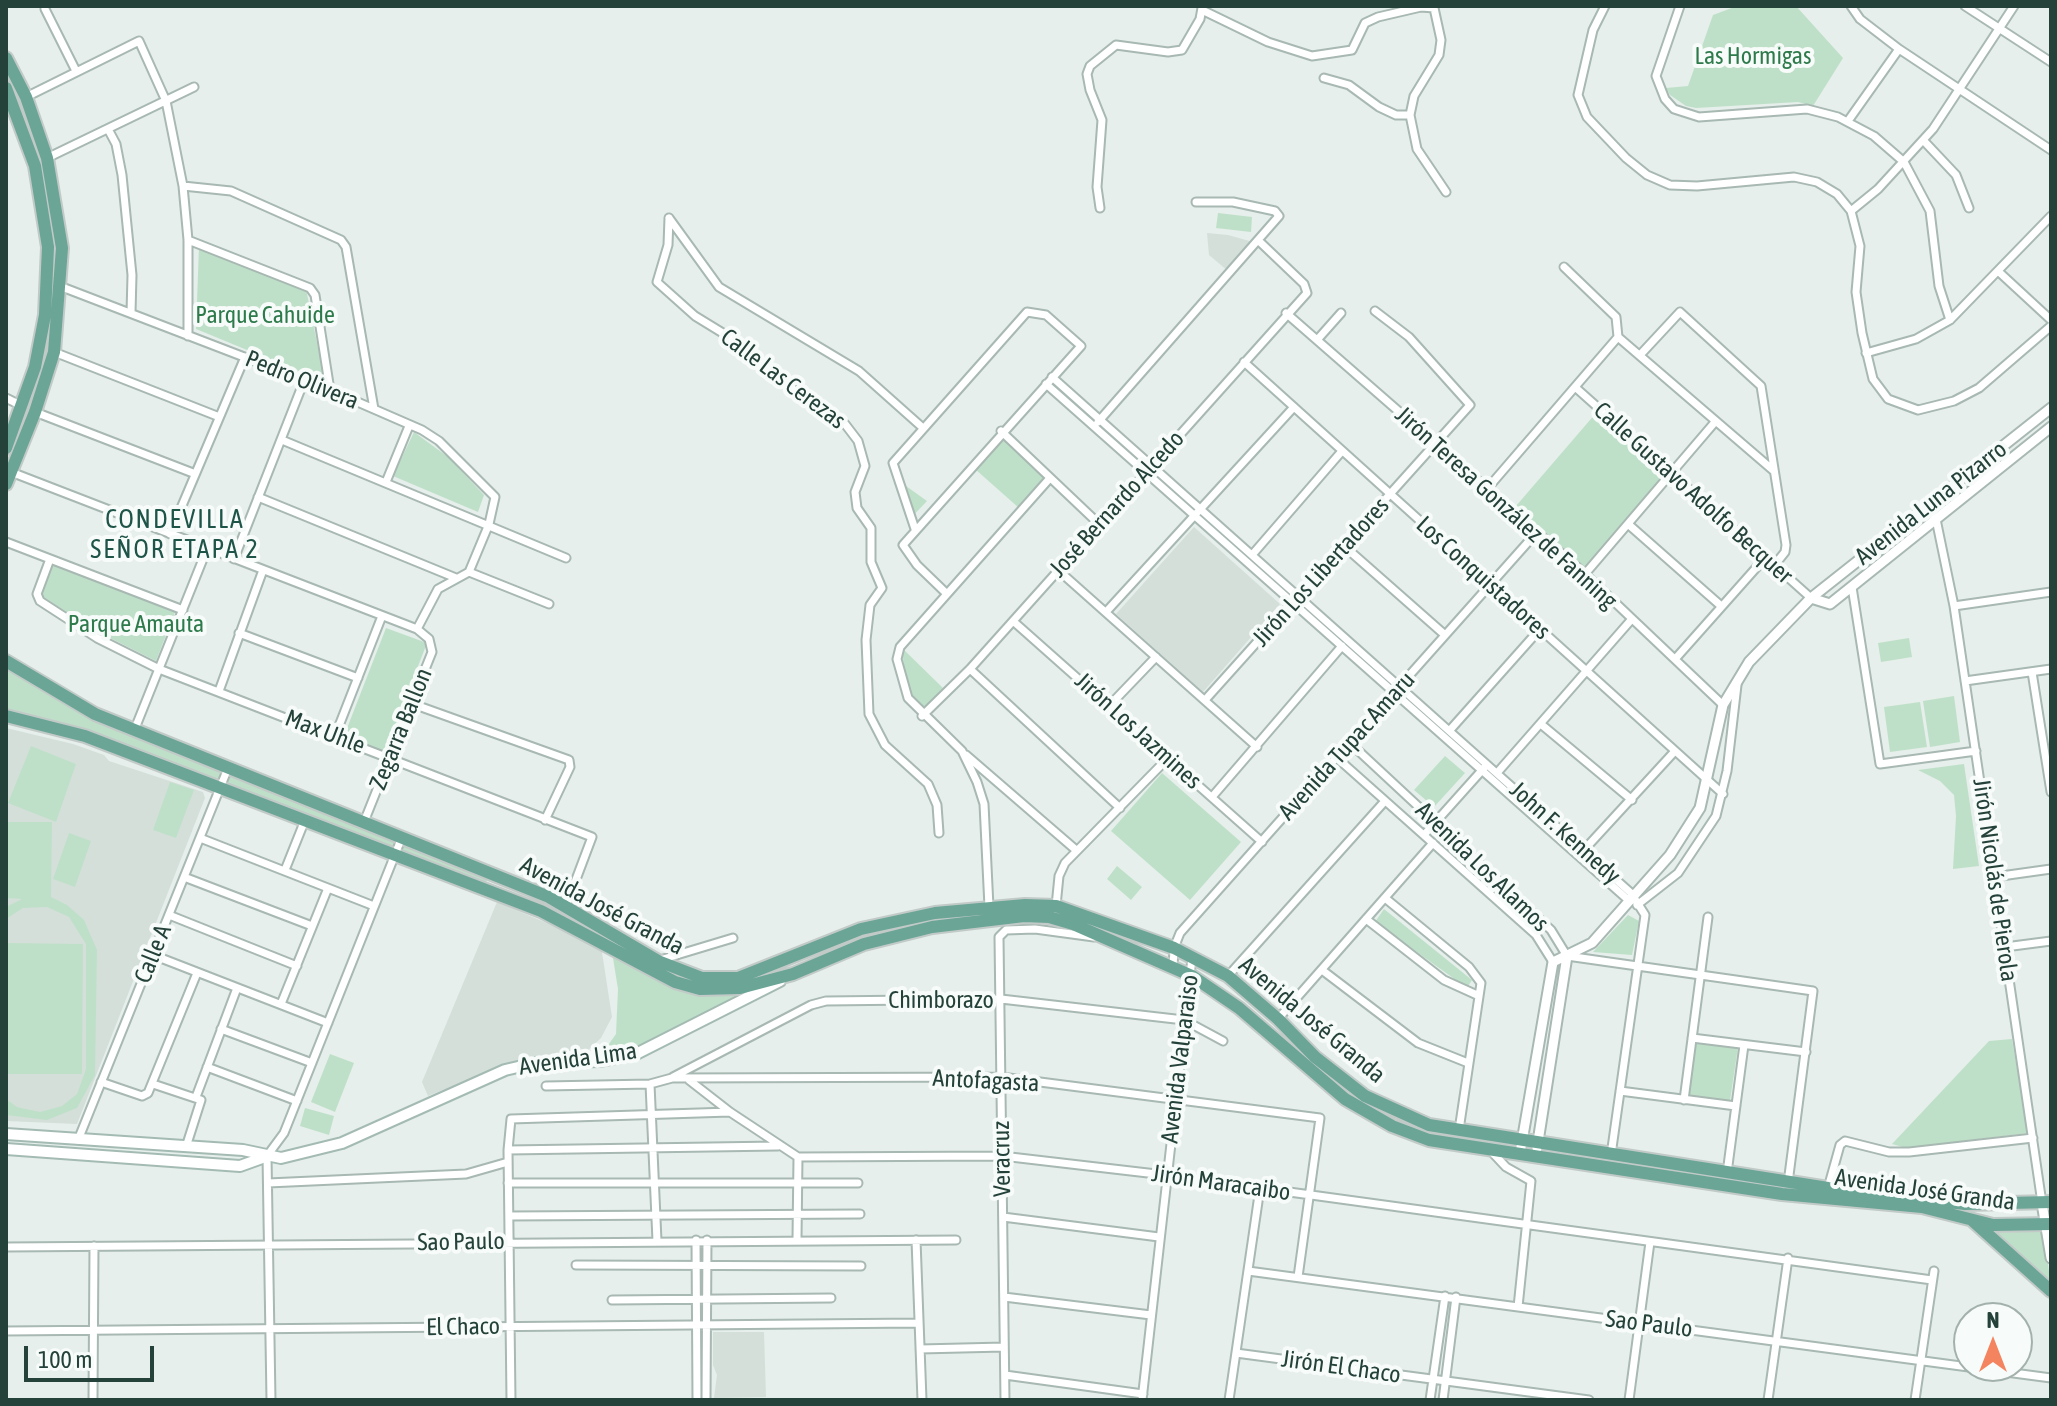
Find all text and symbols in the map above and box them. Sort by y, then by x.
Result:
park label: Las Hormigas [1695,42,1811,70]
park label: Parque Cahuide [195,301,335,329]
street label: Calle Las Cerezas [715,323,851,435]
street label: Pedro Olivera [241,344,363,416]
street label: Calle Gustavo Adolfo Becquer [1588,396,1798,590]
street label: Jirón Teresa González de Fanning [1389,401,1623,615]
street label: José Bernardo Alcedo [1044,425,1190,583]
street label: Avenida Luna Pizarro [1850,435,2012,571]
street label: Jirón Los Libertadores [1247,492,1395,652]
district label: CONDEVILLA SEÑOR ETAPA 2 [90,504,260,566]
street label: Los Conquistadores [1410,510,1556,646]
park label: Parque Amauta [68,610,204,638]
street label: Zegarra Ballon [364,664,438,794]
street label: Avenida Tupac Amaru [1273,666,1421,826]
street label: Jirón Los Jazmines [1069,667,1207,795]
street label: Max Uhle [281,704,369,760]
street label: John F. Kennedy [1504,776,1626,890]
street label: Jirón Nicolás de Pierola [1966,777,2024,983]
street label: Avenida Los Alamos [1409,796,1555,938]
street label: Avenida José Granda [515,851,689,961]
street label: Calle A [128,921,178,987]
street label: Avenida José Granda [1233,951,1391,1089]
street label: Avenida Valparaiso [1155,973,1205,1145]
street label: Chimborazo [888,986,994,1014]
street label: Avenida Lima [517,1036,639,1082]
street label: Antofagasta [932,1064,1040,1098]
street label: Veracruz [987,1121,1017,1197]
street label: Jirón Maracaibo [1150,1159,1292,1207]
street label: Avenida José Granda [1833,1163,2017,1217]
street label: Sao Paulo [417,1227,505,1257]
north arrow [1953,1302,2033,1382]
street label: Sao Paulo [1604,1304,1694,1344]
text: N [1987,1307,1999,1333]
street label: El Chaco [426,1312,500,1342]
scale bar [28,1330,158,1380]
street label: Jirón El Chaco [1280,1344,1402,1390]
text: 100 m [38,1346,92,1373]

